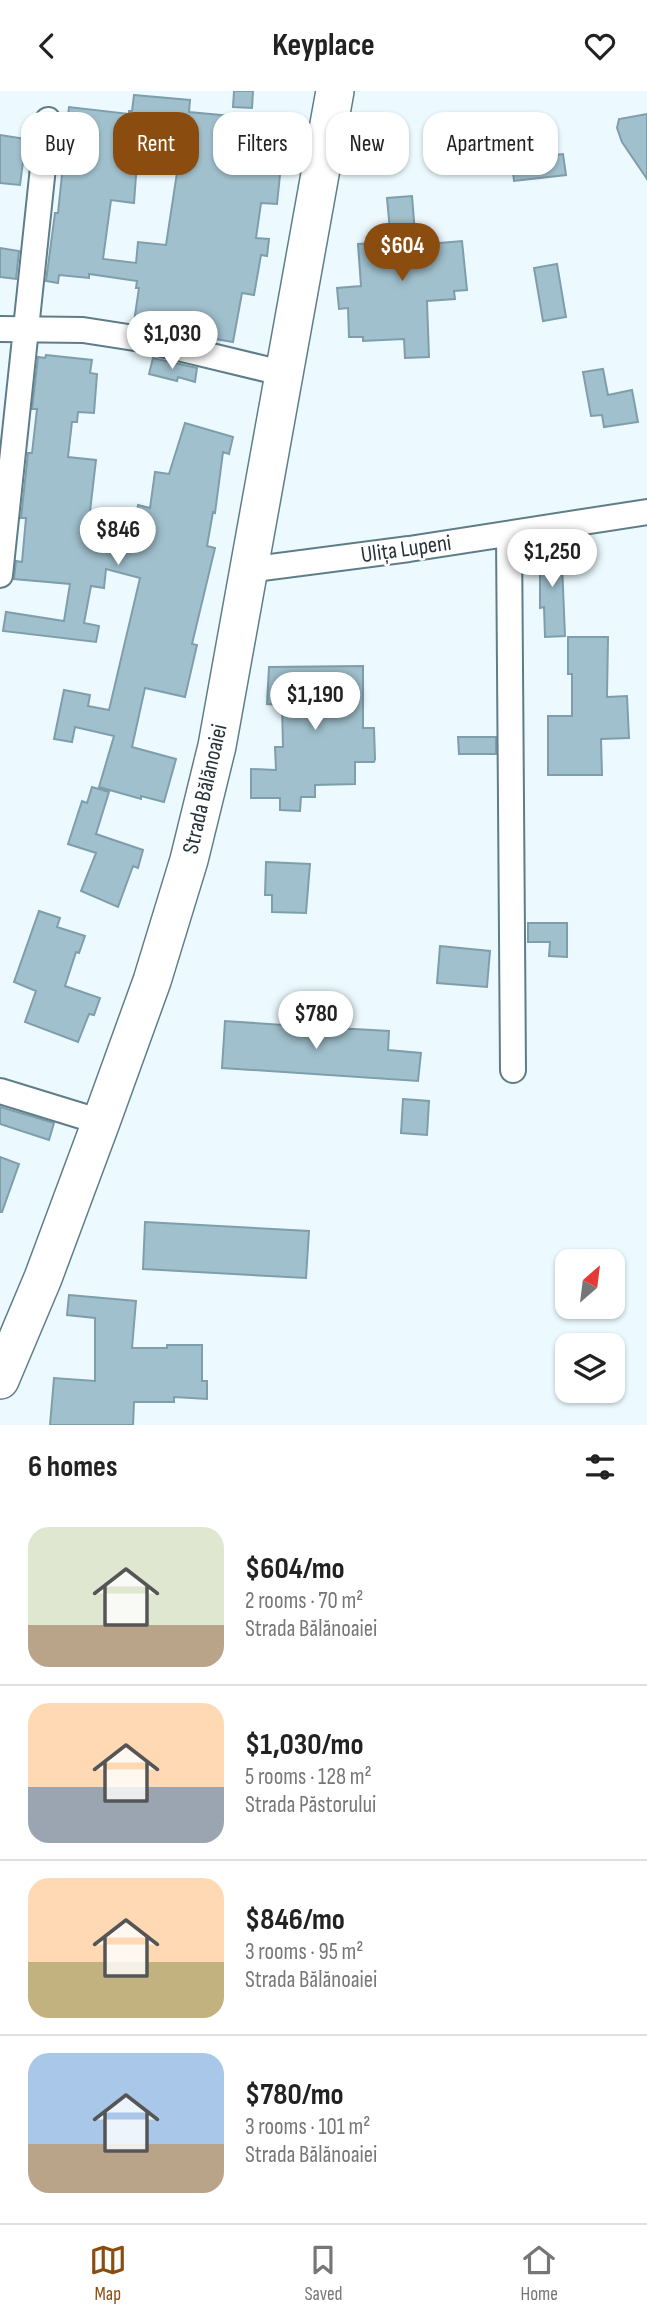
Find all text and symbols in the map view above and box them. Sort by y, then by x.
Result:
text: Keyplace [272,26,375,65]
icon: back [28,27,66,65]
icon: heart [581,27,619,65]
chip: Buy [21,112,99,175]
chip: Rent [113,112,199,175]
chip: Filters [213,112,312,175]
chip: New [326,112,409,175]
chip: Apartment [423,112,558,175]
pin: $604 [361,223,443,283]
text: $604 [380,232,424,260]
pin: $1,030 [115,311,229,371]
text: $1,030 [143,320,201,348]
pin: $846 [77,507,159,567]
text: $846 [96,516,140,544]
street label: Ulița Lupeni [359,529,453,569]
pin: $1,250 [495,529,609,589]
text: $1,250 [523,538,581,566]
pin: $1,190 [258,673,372,732]
text: $1,190 [286,681,344,709]
street label: Strada Bălănoaiei [176,721,234,857]
pin: $780 [275,991,357,1051]
text: $780 [294,1000,338,1028]
north arrow [555,1249,625,1319]
map controls [555,1249,625,1403]
button: layers [555,1333,625,1403]
icon: filters [581,1448,619,1486]
text: 6 homes [28,1449,117,1485]
text: $604/mo [245,1551,345,1587]
icon: home [84,1555,168,1639]
text: 2 rooms · 70 m² [245,1587,363,1615]
text: Strada Bălănoaiei [245,1615,377,1643]
text: $1,030/mo [245,1727,363,1763]
icon: home [84,1731,168,1815]
text: 5 rooms · 128 m² [245,1763,372,1791]
text: Strada Păstorului [245,1791,376,1819]
text: $846/mo [245,1902,345,1938]
icon: home [84,1906,168,1990]
text: 3 rooms · 95 m² [245,1938,364,1966]
text: Strada Bălănoaiei [245,1966,377,1994]
text: $780/mo [245,2077,344,2113]
icon: home [84,2081,168,2165]
text: 3 rooms · 101 m² [245,2113,370,2141]
text: Strada Bălănoaiei [245,2141,377,2169]
tab: Map [89,2241,127,2306]
tab: Saved [304,2241,343,2306]
tab: Home [520,2241,558,2306]

